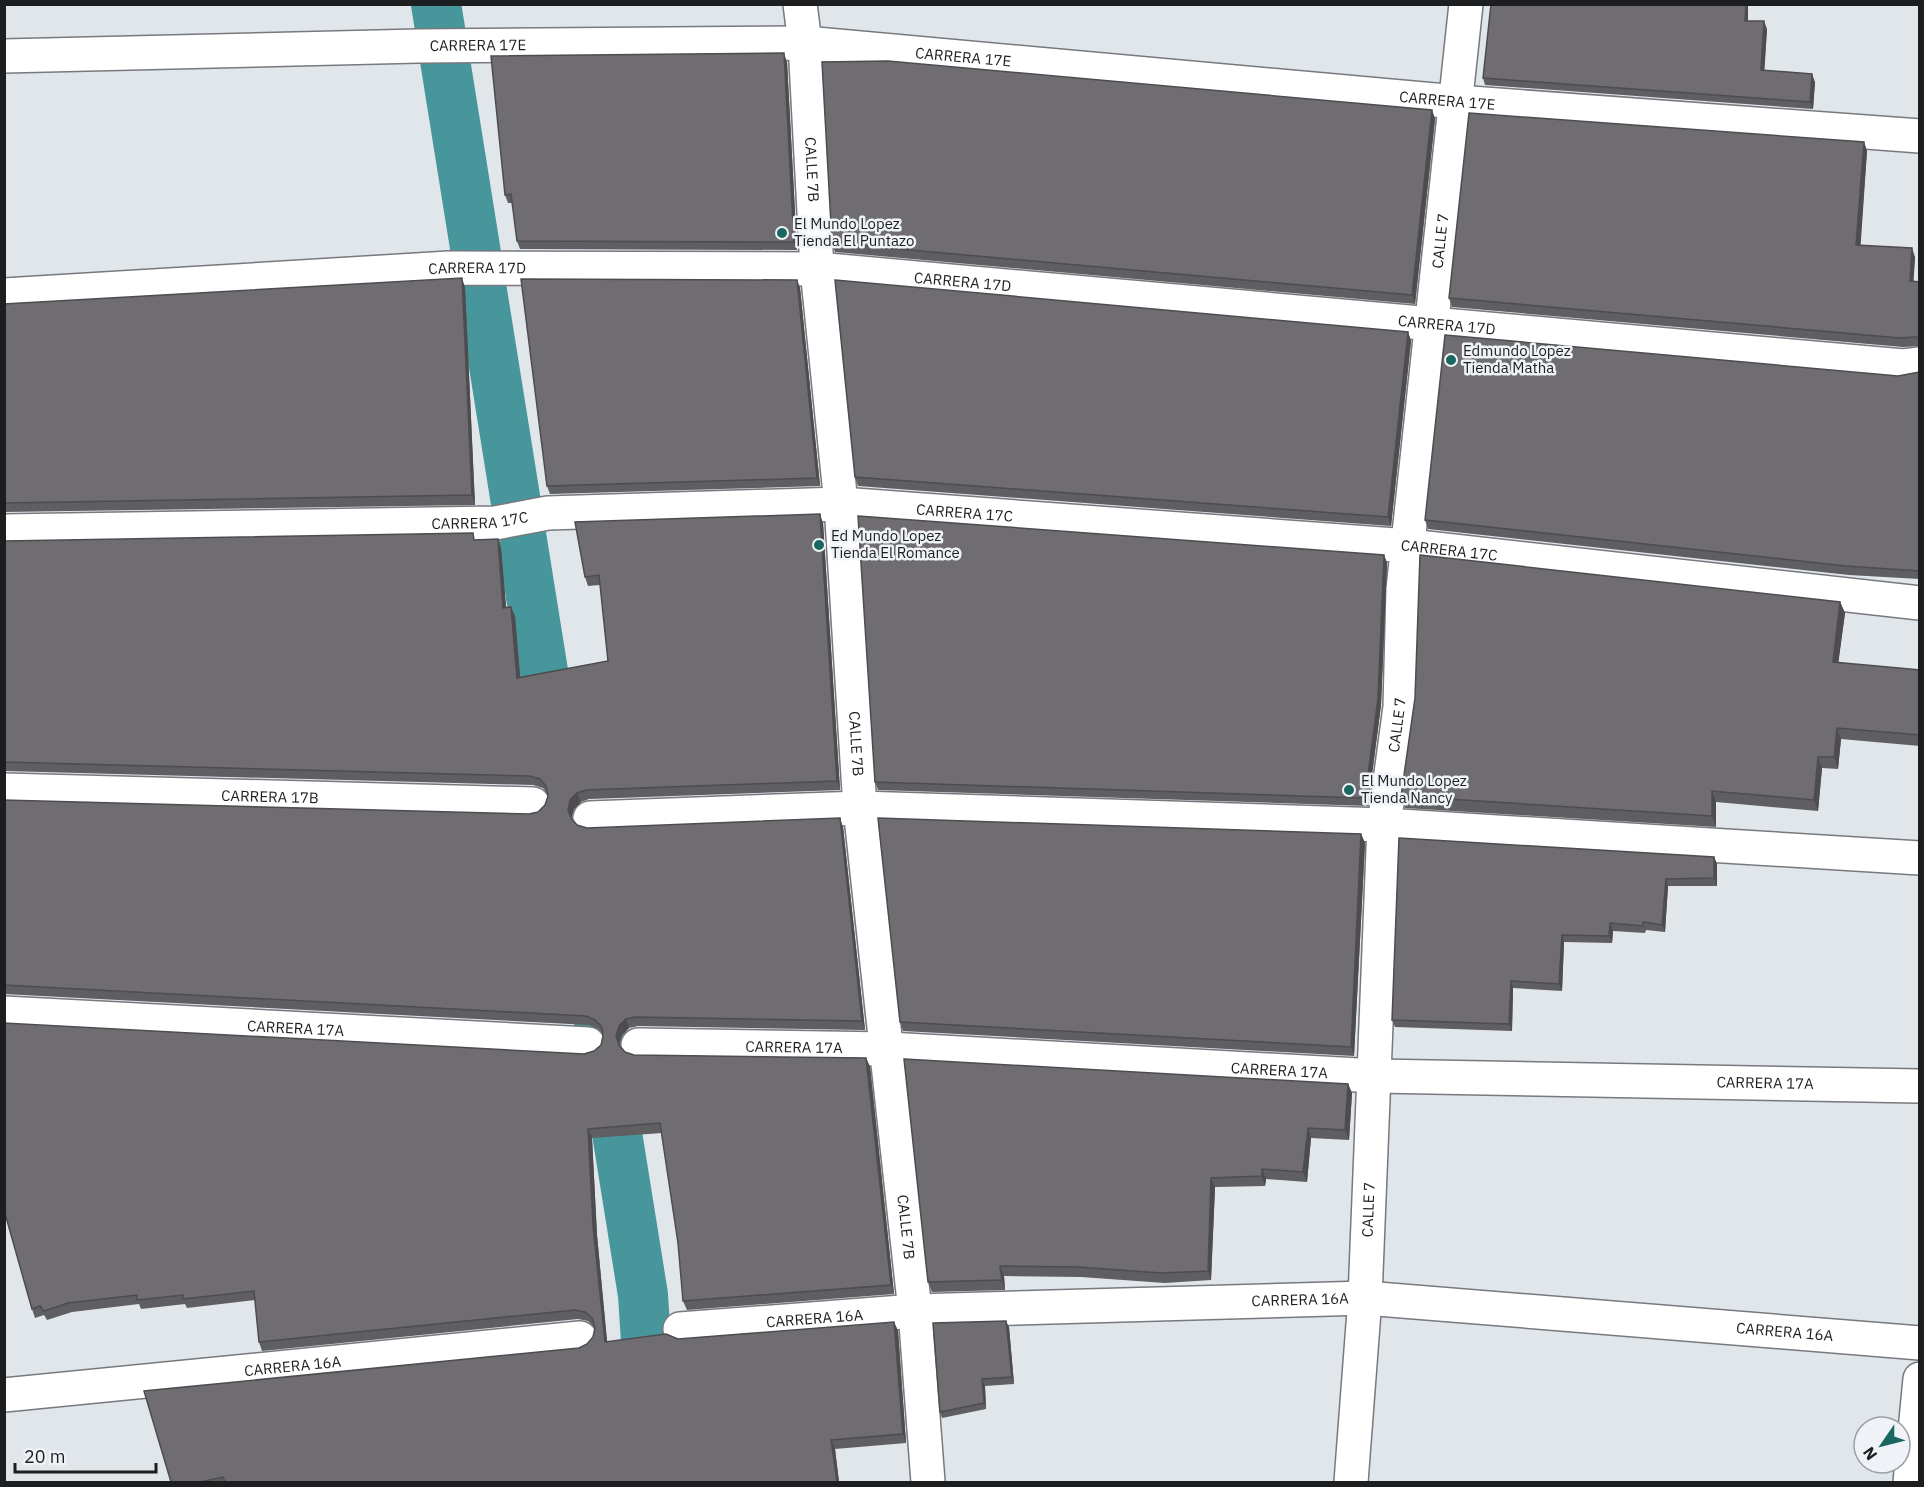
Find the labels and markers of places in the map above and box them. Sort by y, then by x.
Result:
place label: El Mundo Lopez Tienda El Puntazo [794,214,914,250]
marker: El Mundo Lopez Tienda El Puntazo [775,226,789,240]
place label: Edmundo Lopez Tienda Matha [1463,341,1571,377]
marker: Edmundo Lopez Tienda Matha [1444,353,1458,367]
place label: Ed Mundo Lopez Tienda El Romance [831,526,960,562]
marker: Ed Mundo Lopez Tienda El Romance [812,538,826,552]
place label: El Mundo Lopez Tienda Nancy [1361,771,1467,807]
marker: El Mundo Lopez Tienda Nancy [1342,783,1356,797]

